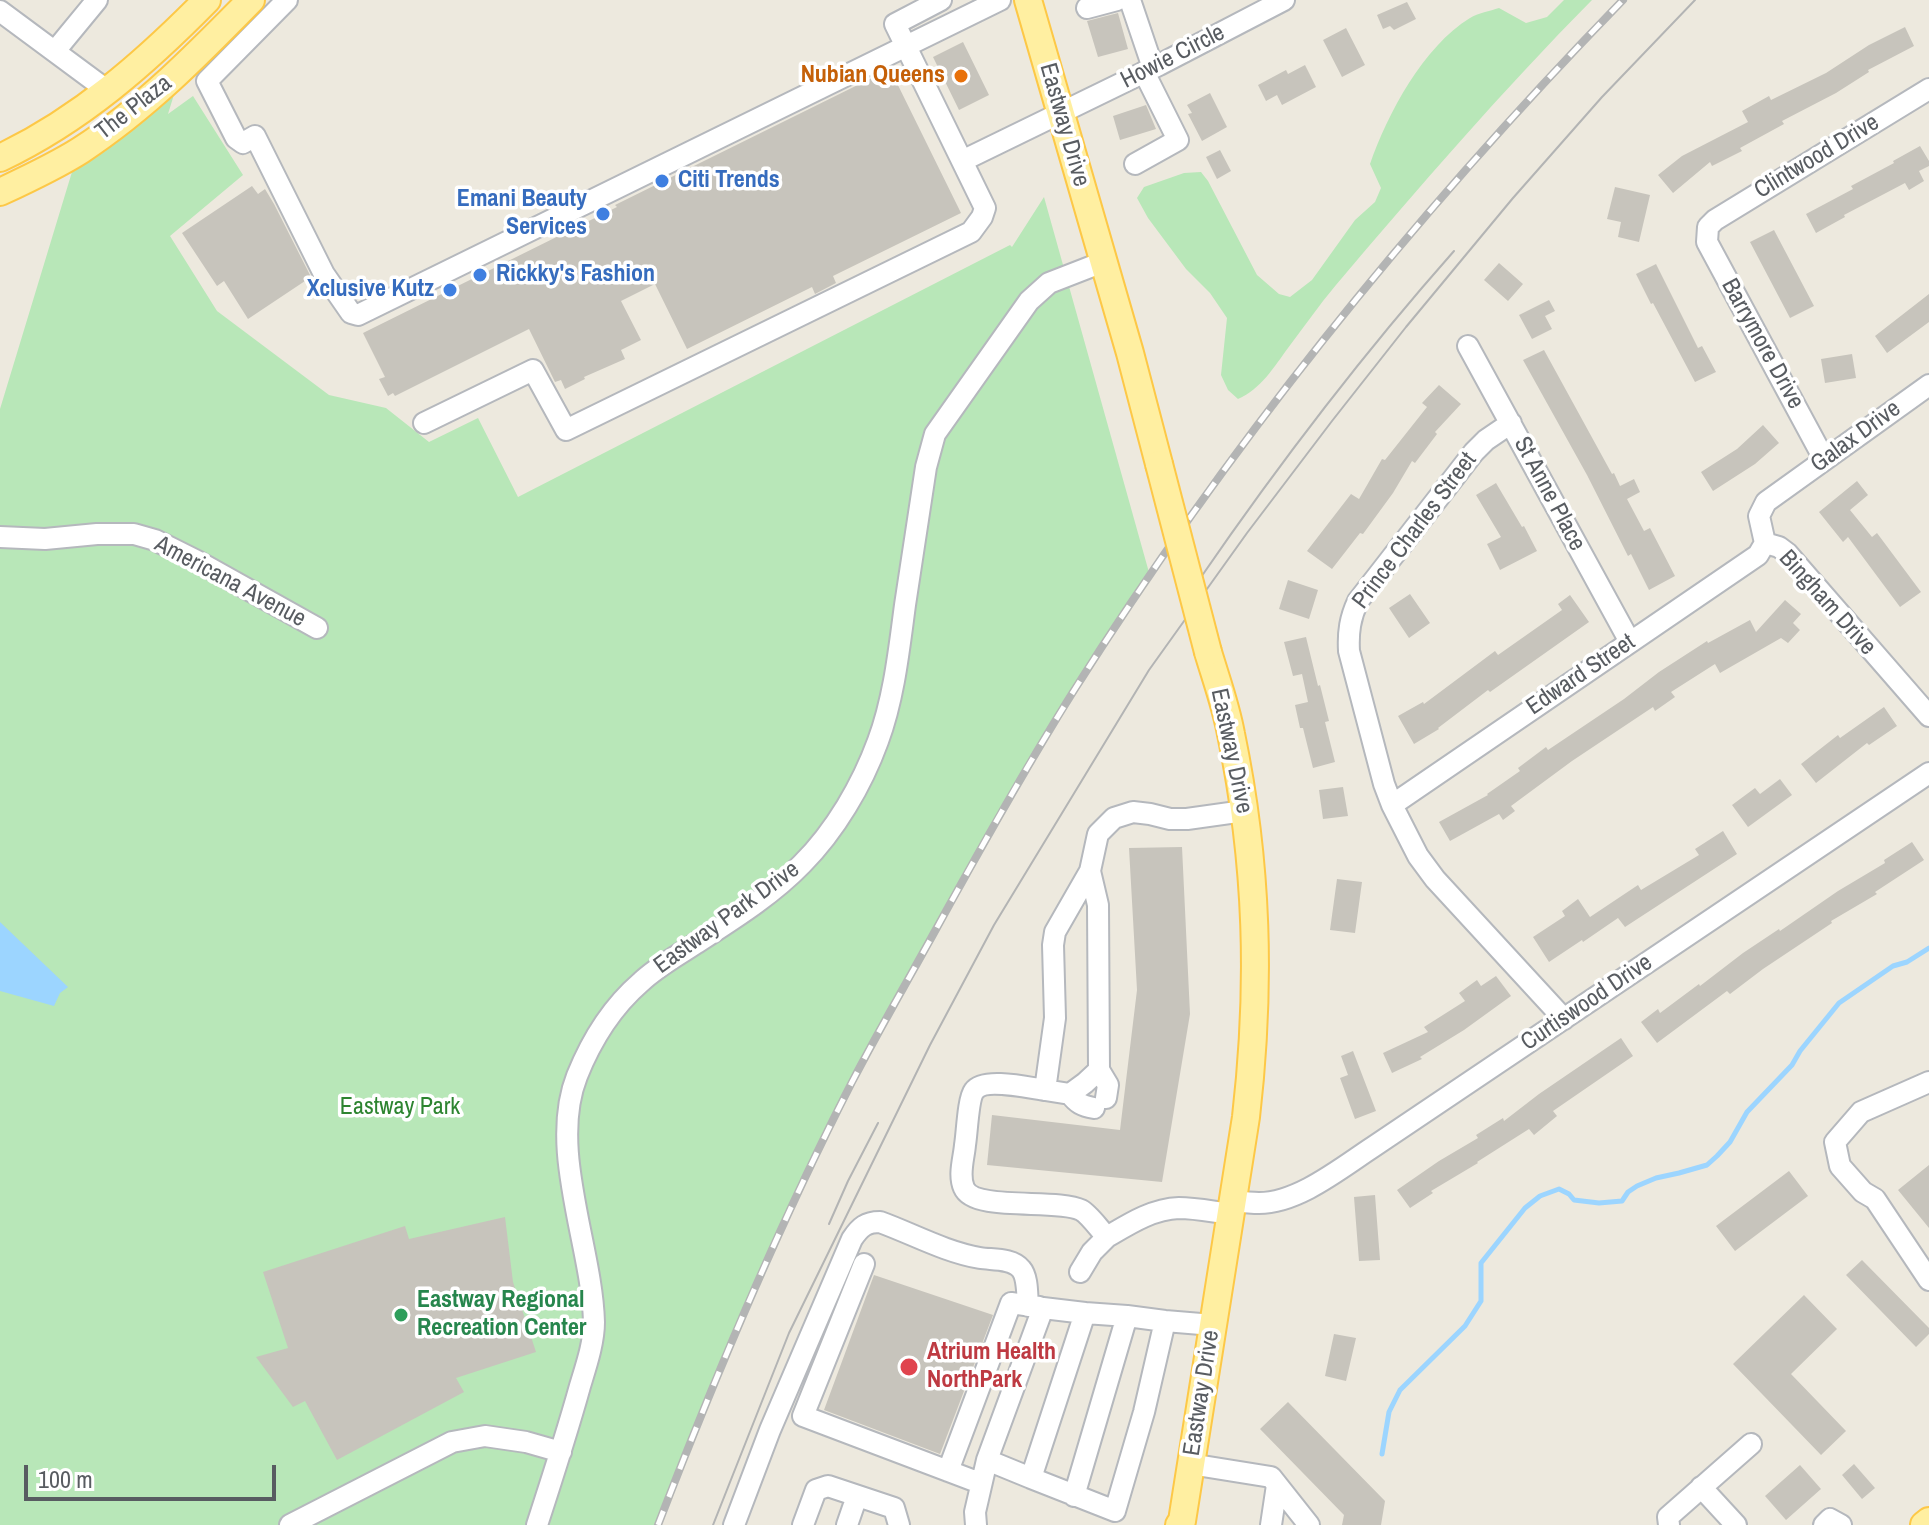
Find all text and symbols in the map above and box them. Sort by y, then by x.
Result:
street label: Howie Circle [1116,19,1230,95]
street label: Eastway Drive [1033,60,1095,190]
place label: Nubian Queens [801,62,945,90]
marker: Nubian Queens [952,67,970,85]
street label: The Plaza [90,69,178,147]
street label: Clintwood Drive [1750,109,1884,205]
place label: Citi Trends [678,167,780,195]
marker: Citi Trends [653,172,671,190]
place label: Emani Beauty Services [457,186,587,242]
marker: Emani Beauty Services [594,205,612,223]
place label: Rickky's Fashion [496,261,655,289]
marker: Rickky's Fashion [471,266,489,284]
street label: Barrymore Drive [1714,274,1810,414]
place label: Xclusive Kutz [307,276,434,304]
marker: Xclusive Kutz [441,281,459,299]
street label: Galax Drive [1806,395,1906,479]
street label: St Anne Place [1507,432,1591,556]
street label: Prince Charles Street [1347,447,1483,615]
street label: Americana Avenue [149,530,311,634]
street label: Bingham Drive [1772,545,1882,661]
street label: Edward Street [1521,628,1641,722]
street label: Eastway Drive [1204,686,1258,816]
street label: Eastway Park Drive [649,856,805,980]
street label: Curtiswood Drive [1516,949,1658,1057]
park label: Eastway Park [340,1094,460,1122]
place label: Eastway Regional Recreation Center [417,1287,587,1343]
marker: Eastway Regional Recreation Center [392,1306,410,1324]
street label: Eastway Drive [1178,1328,1226,1458]
place label: Atrium Health NorthPark [927,1339,1056,1395]
marker: Atrium Health NorthPark [898,1356,920,1378]
scale bar [28,1449,280,1499]
text: 100 m [38,1463,93,1495]

